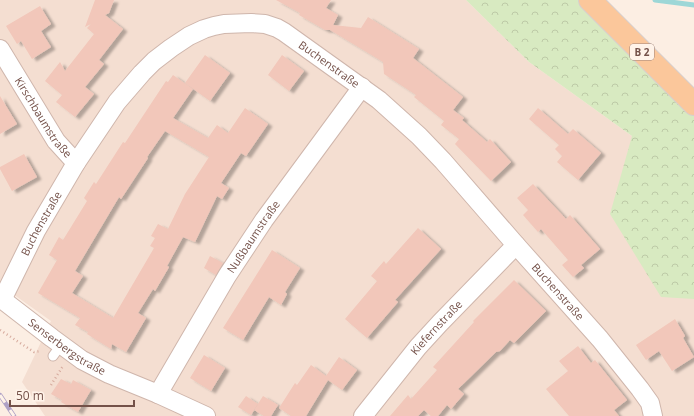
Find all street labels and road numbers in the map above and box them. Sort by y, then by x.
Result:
street label: Buchenstraße [296,37,363,91]
road number: B 2 [630,44,654,60]
street label: Kirschbaumstraße [12,74,76,161]
street label: Buchenstraße [17,188,65,258]
street label: Nußbaumstraße [223,197,283,276]
street label: Buchenstraße [529,260,588,323]
street label: Kiefernstraße [407,297,465,358]
street label: Senserbergstraße [25,314,109,378]

